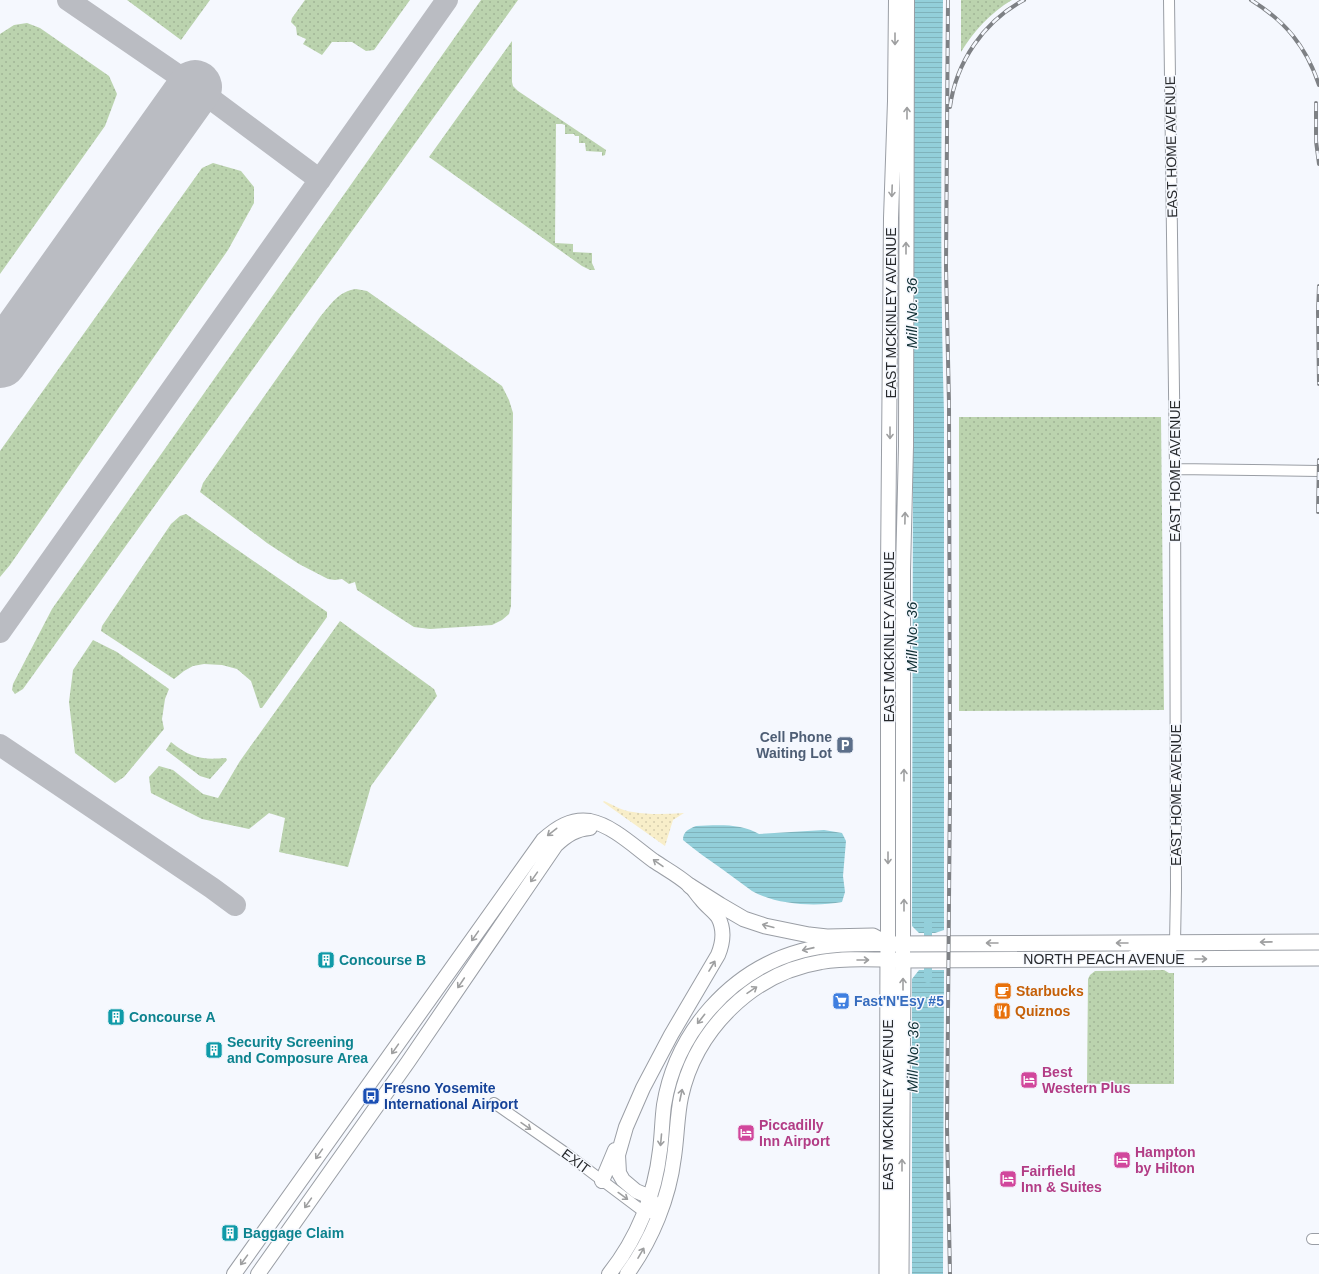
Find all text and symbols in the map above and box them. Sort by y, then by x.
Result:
one-way arrow [891,32,899,45]
street label: EAST HOME AVENUE [1162,76,1180,218]
one-way arrow [903,107,911,120]
one-way arrow [888,184,896,197]
street label: EAST MCKINLEY AVENUE [883,227,899,399]
one-way arrow [903,242,910,255]
water label: Mill No. 36 [903,277,920,348]
street label: EAST HOME AVENUE [1167,400,1183,542]
one-way arrow [886,426,894,439]
one-way arrow [901,512,908,525]
street label: EAST MCKINLEY AVENUE [881,551,897,723]
water label: Mill No. 36 [903,601,920,672]
street label: EAST HOME AVENUE [1168,724,1184,866]
place label: Cell Phone Waiting Lot [756,729,832,761]
parking icon: Cell Phone Waiting Lot [835,735,855,755]
one-way arrow [900,769,908,782]
one-way arrow [547,828,558,837]
one-way arrow [884,851,892,864]
one-way arrow [653,859,664,867]
one-way arrow [530,871,538,882]
one-way arrow [900,899,908,912]
one-way arrow [762,922,775,930]
one-way arrow [471,930,479,941]
one-way arrow [1260,938,1273,946]
one-way arrow [986,939,999,947]
one-way arrow [1116,939,1129,947]
one-way arrow [802,946,815,954]
building icon: Concourse B [316,950,336,970]
street label: NORTH PEACH AVENUE [1023,951,1185,967]
place label: Concourse B [339,952,426,968]
one-way arrow [1194,955,1207,963]
one-way arrow [856,956,869,964]
one-way arrow [709,960,717,972]
one-way arrow [457,977,465,988]
one-way arrow [899,978,907,991]
cafe icon: Starbucks [993,981,1013,1001]
place label: Starbucks [1016,983,1084,999]
one-way arrow [747,986,758,994]
supermarket icon: Fast'N'Esy #5 [831,991,851,1011]
place label: Fast'N'Esy #5 [854,993,944,1009]
restaurant icon: Quiznos [992,1001,1012,1021]
place label: Quiznos [1015,1003,1070,1019]
building icon: Concourse A [106,1007,126,1027]
place label: Concourse A [129,1009,216,1025]
one-way arrow [697,1013,705,1024]
street label: EAST MCKINLEY AVENUE [880,1019,896,1191]
water label: Mill No. 36 [903,1021,922,1093]
place label: Security Screening and Composure Area [227,1034,368,1066]
building icon: Security Screening and Composure Area [204,1040,224,1060]
one-way arrow [391,1043,399,1054]
place label: Best Western Plus [1042,1064,1131,1096]
hotel icon: Best Western Plus [1019,1070,1039,1090]
place label: Fresno Yosemite International Airport [384,1080,518,1112]
bus stop icon: Fresno Yosemite International Airport [361,1086,381,1106]
one-way arrow [678,1089,686,1102]
place label: Piccadilly Inn Airport [759,1117,830,1149]
one-way arrow [521,1122,532,1130]
hotel icon: Piccadilly Inn Airport [736,1123,756,1143]
one-way arrow [658,1133,665,1146]
place label: Hampton by Hilton [1135,1144,1196,1176]
street label: EXIT [559,1145,594,1177]
one-way arrow [315,1149,323,1160]
hotel icon: Hampton by Hilton [1112,1150,1132,1170]
one-way arrow [898,1159,906,1172]
place label: Fairfield Inn & Suites [1021,1163,1102,1195]
hotel icon: Fairfield Inn & Suites [998,1169,1018,1189]
one-way arrow [617,1192,628,1200]
one-way arrow [304,1197,312,1208]
building icon: Baggage Claim [220,1223,240,1243]
place label: Baggage Claim [243,1225,344,1241]
one-way arrow [637,1247,645,1259]
one-way arrow [240,1255,248,1266]

